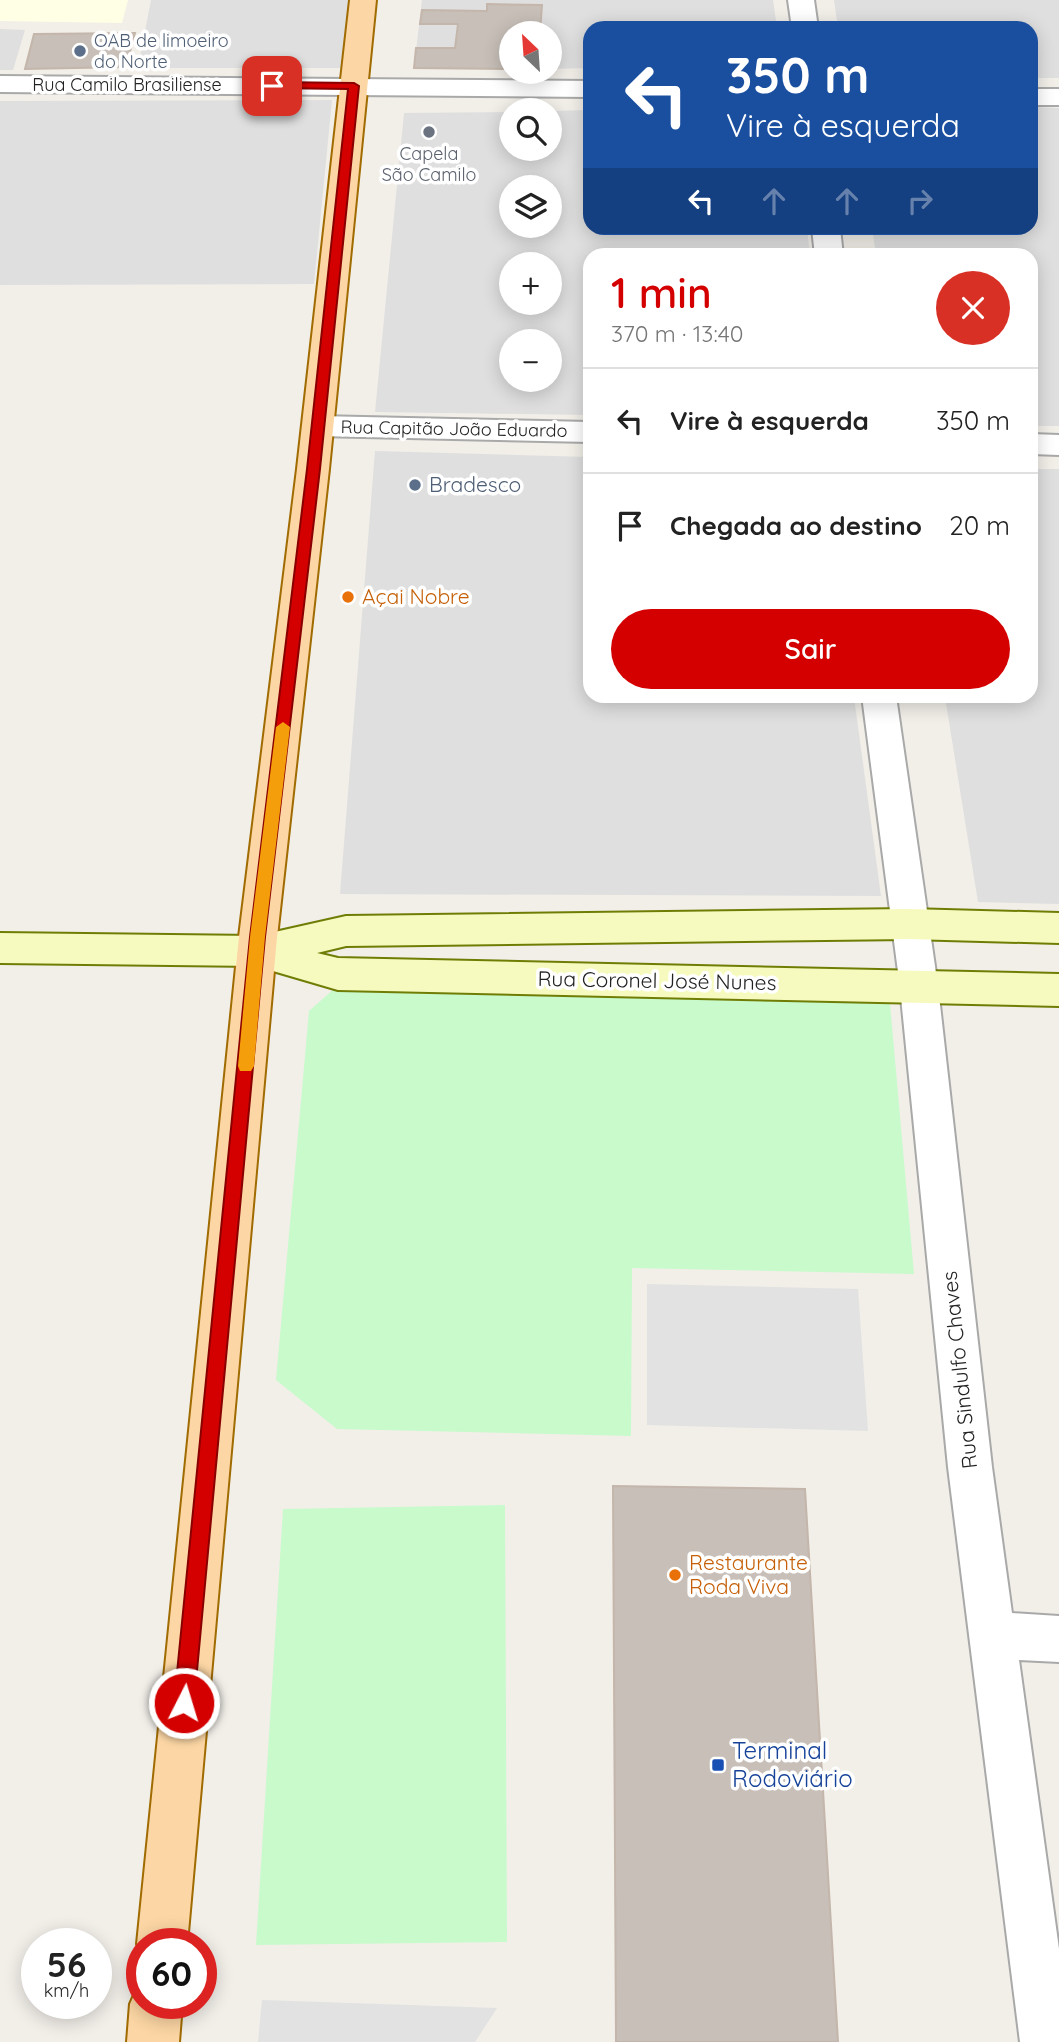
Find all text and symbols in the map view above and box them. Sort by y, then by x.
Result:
north arrow [499,21,562,84]
map controls [499,21,562,392]
place label: OAB de limoeiro do Norte [94,29,229,73]
marker: OAB de limoeiro do Norte [72,43,88,59]
text: 350 m [726,44,870,105]
icon: left [611,49,702,140]
pin [242,56,302,116]
icon: arrive [253,67,291,105]
street label: Rua Camilo Brasiliense [32,73,222,96]
button: search [499,98,562,161]
text: Vire à esquerda [726,105,960,145]
marker: Capela São Camilo [421,124,437,140]
place label: Capela São Camilo [382,142,476,186]
button: layers [499,175,562,238]
icon: left [682,182,720,220]
icon: ahead [755,182,793,220]
icon: ahead [828,182,866,220]
icon: right [901,182,939,220]
button: + [499,252,562,315]
text: 1 min [611,266,712,319]
button: close [936,271,1010,345]
text: 370 m · 13:40 [611,319,744,348]
button: − [499,329,562,392]
icon: left [611,402,649,440]
text: Vire à esquerda [670,404,869,437]
text: 350 m [936,404,1010,437]
street label: Rua Capitão João Eduardo [340,415,568,442]
place label: Bradesco [429,471,521,497]
marker: Bradesco [407,477,423,493]
icon: arrive [611,507,649,545]
text: Chegada ao destino [670,509,922,542]
text: 20 m [949,509,1010,542]
place label: Açai Nobre [362,583,470,609]
marker: Açai Nobre [340,589,356,605]
button: Sair [611,609,1010,689]
street label: Rua Coronel José Nunes [537,965,777,995]
street label: Rua Sindulfo Chaves [936,1270,982,1470]
place label: Restaurante Roda Viva [689,1549,808,1599]
marker: Restaurante Roda Viva [667,1567,683,1583]
position arrow [147,1666,221,1740]
place label: Terminal Rodoviário [732,1735,853,1793]
marker: Terminal Rodoviário [710,1757,726,1773]
speed limit sign: 60 [126,1928,217,2019]
text: 56 [47,1942,86,1986]
text: km/h [44,1979,89,2002]

